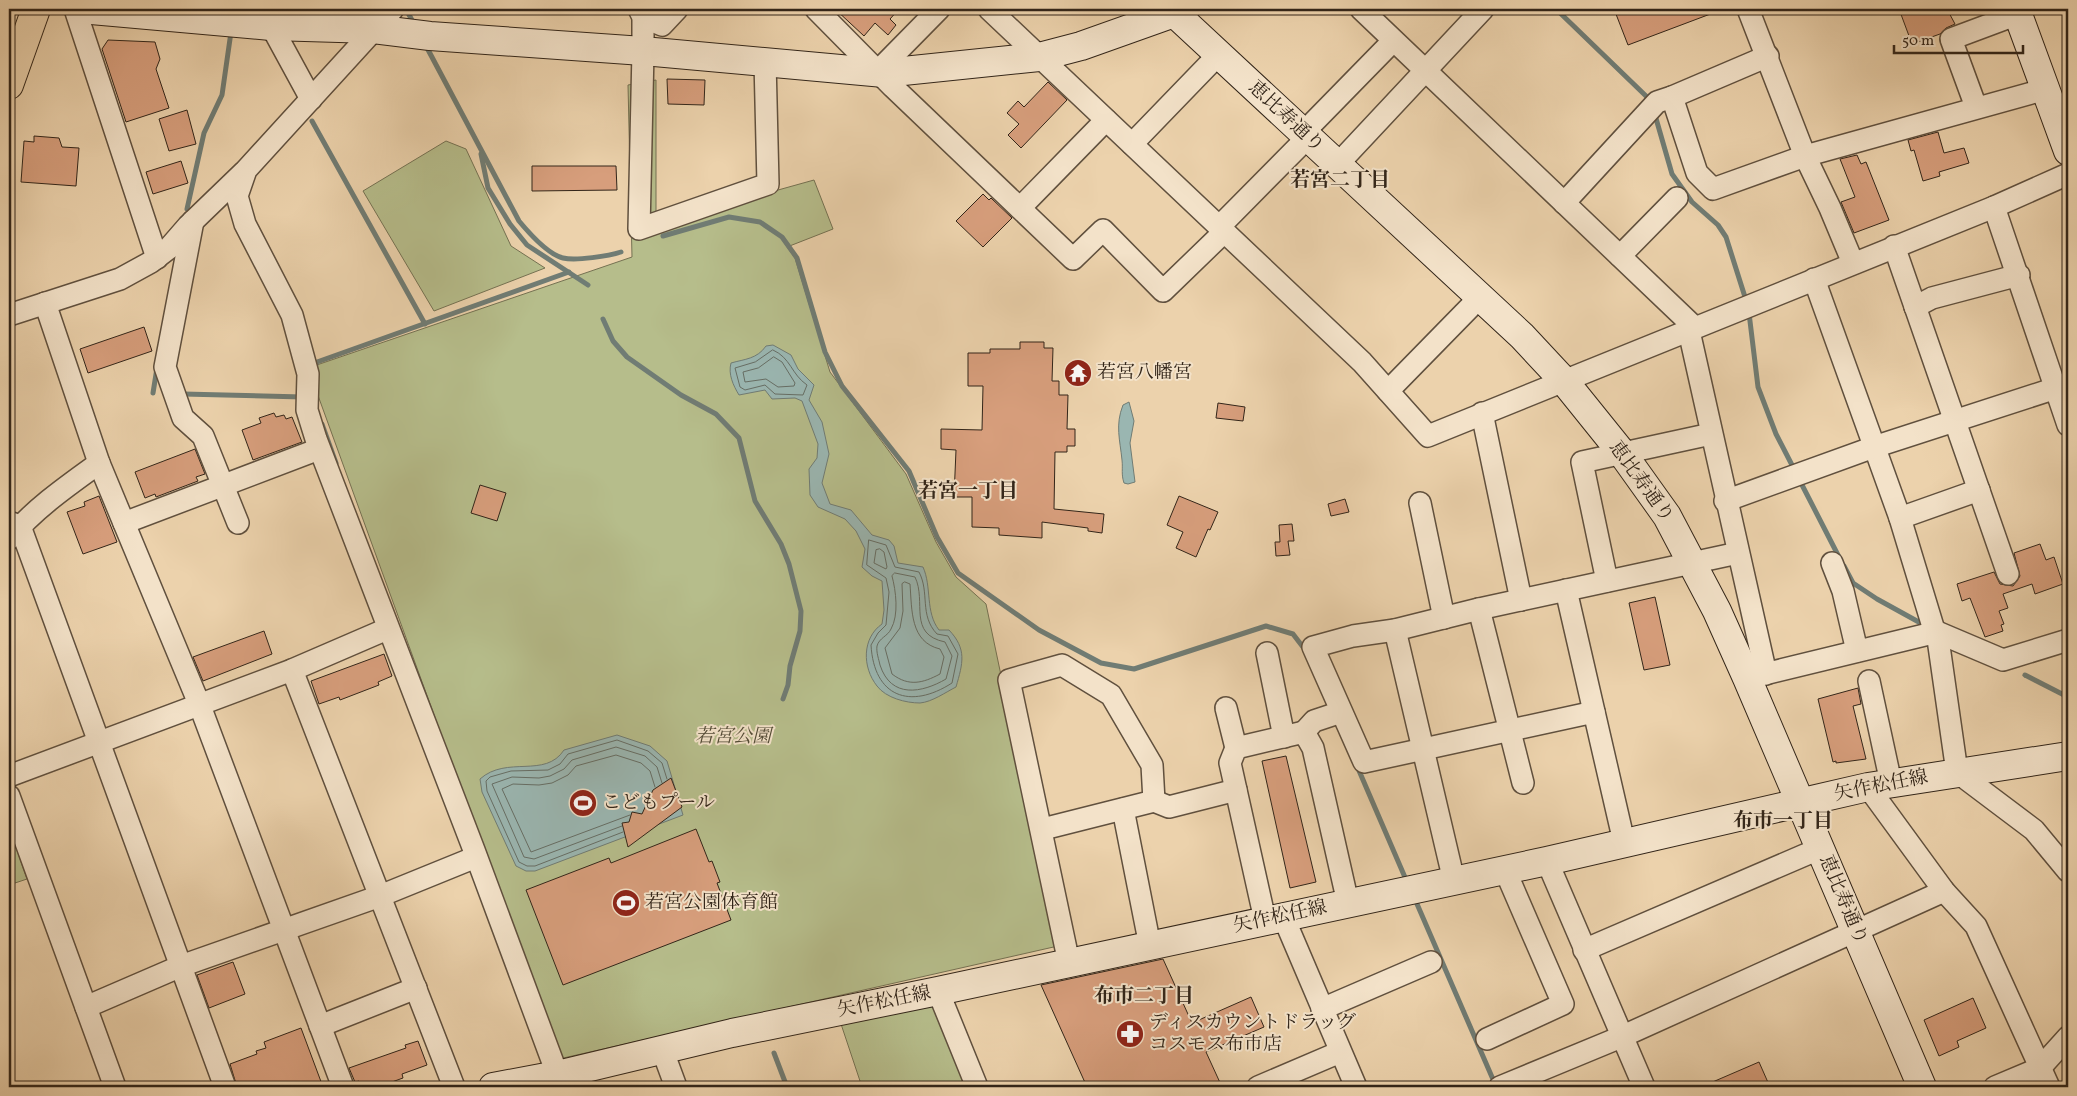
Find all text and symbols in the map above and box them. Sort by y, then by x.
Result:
scale bar [1894,22,2023,54]
text: 50 m [1902,31,1934,52]
street label: 恵比寿通り [1242,75,1330,159]
district label: 若宮二丁目 [1290,167,1390,195]
temple icon: 若宮八幡宮 [1063,358,1093,388]
place label: 若宮八幡宮 [1097,360,1192,386]
street label: 恵比寿通り [1603,436,1679,528]
district label: 若宮一丁目 [918,478,1018,506]
park label: 若宮公園 [695,724,774,750]
street label: 矢作松任線 [1832,764,1930,808]
sports icon: こどもプール [568,788,598,818]
place label: こどもプール [602,790,715,816]
district label: 布市一丁目 [1733,808,1833,836]
street label: 恵比寿通り [1812,851,1874,949]
sports icon: 若宮公園体育館 [611,888,641,918]
place label: 若宮公園体育館 [645,890,778,916]
street label: 矢作松任線 [1231,894,1329,940]
street label: 矢作松任線 [835,980,933,1024]
district label: 布市二丁目 [1094,983,1194,1011]
place label: ディスカウントドラッグ コスモス布市店 [1149,1010,1356,1058]
pharmacy icon: ディスカウントドラッグ コスモス布市店 [1115,1019,1145,1049]

